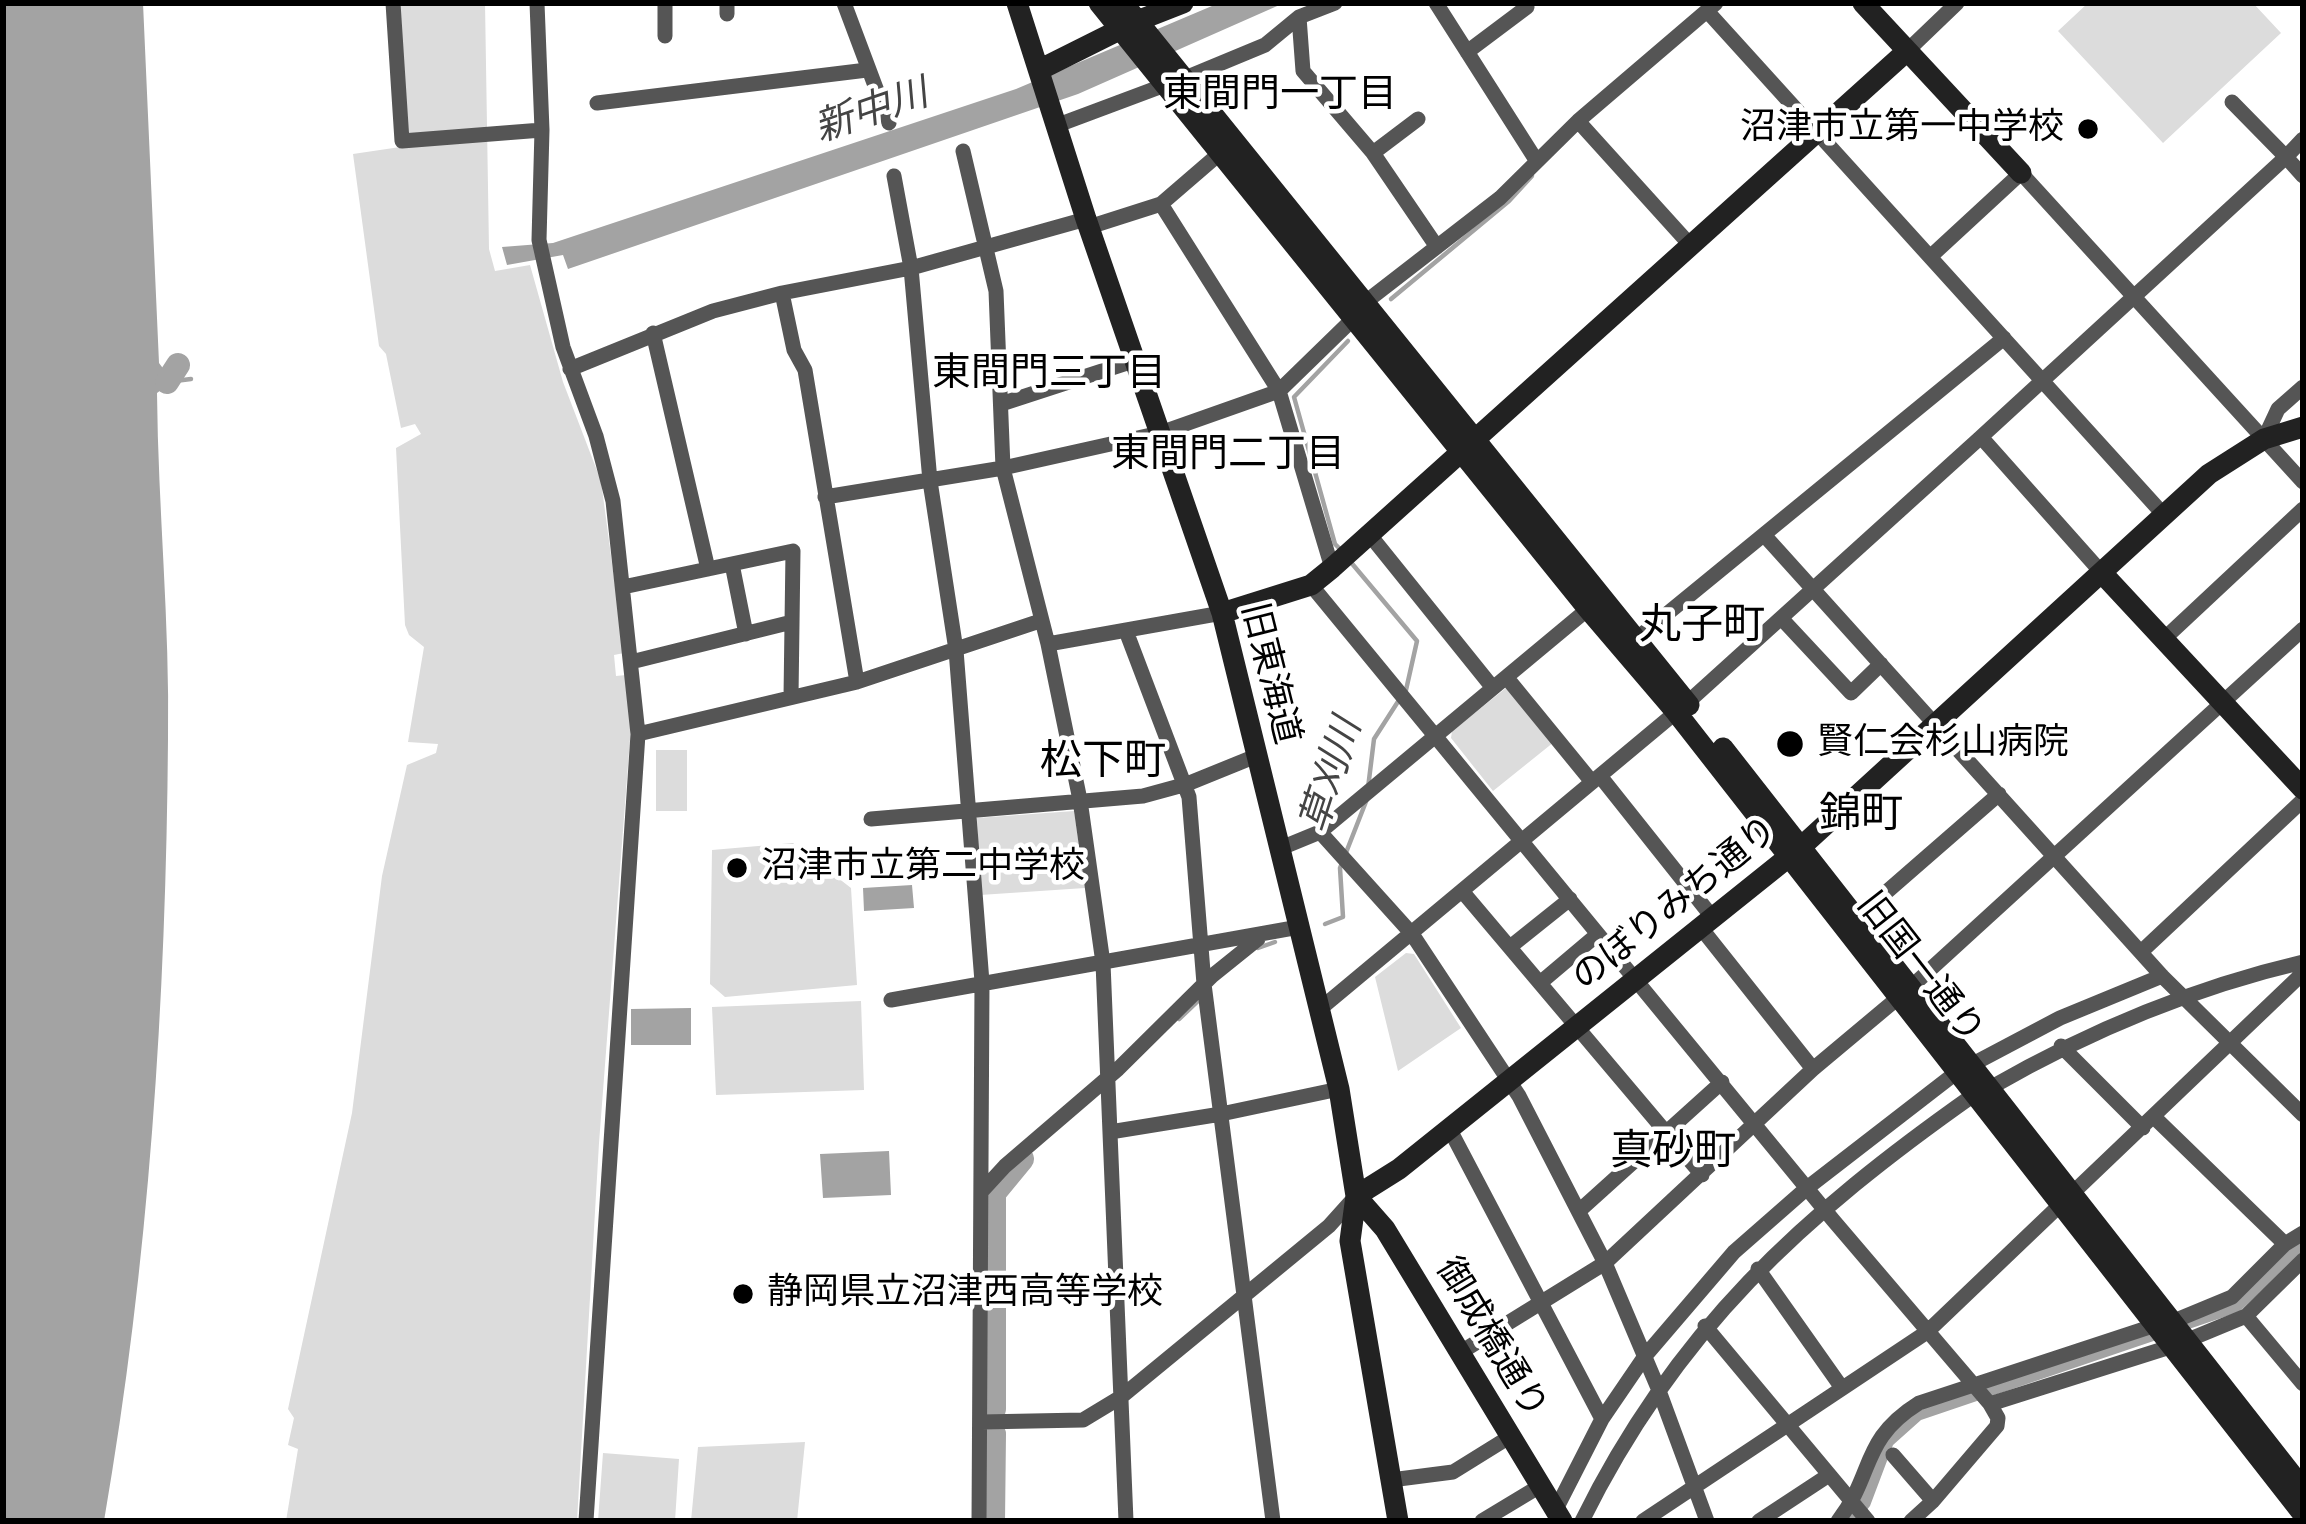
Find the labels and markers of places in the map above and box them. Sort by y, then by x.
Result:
place label: 沼津市立第一中学校 [1740,107,2064,151]
marker: 沼津市立第一中学校 [2075,116,2101,142]
place label: 賢仁会杉山病院 [1817,722,2069,766]
marker: 賢仁会杉山病院 [1774,728,1806,760]
place label: 沼津市立第二中学校 [761,846,1085,890]
marker: 沼津市立第二中学校 [724,855,750,881]
place label: 静岡県立沼津西高等学校 [767,1272,1163,1316]
marker: 静岡県立沼津西高等学校 [730,1281,756,1307]

